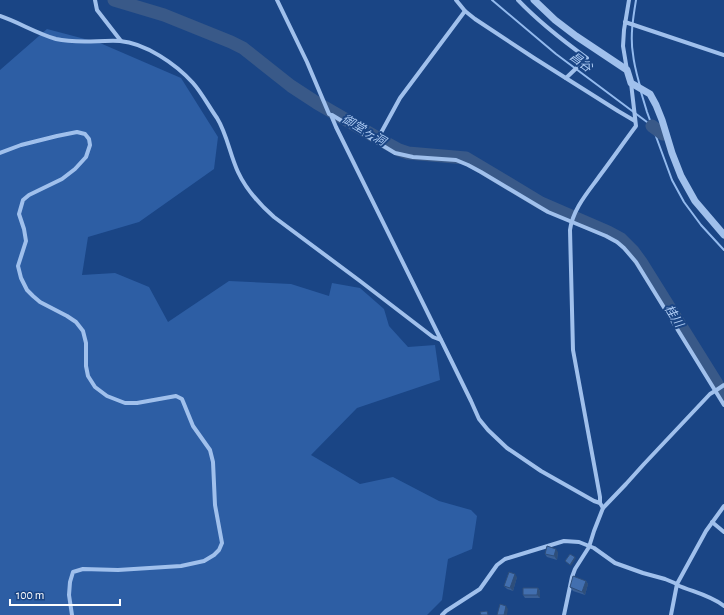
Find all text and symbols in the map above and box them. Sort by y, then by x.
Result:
water label: 昌谷 [568,50,595,75]
water label: 御堂ヶ洞 [340,112,390,149]
water label: 桂川 [663,302,687,331]
scale bar [10,581,120,607]
text: 100 m [16,589,44,601]

